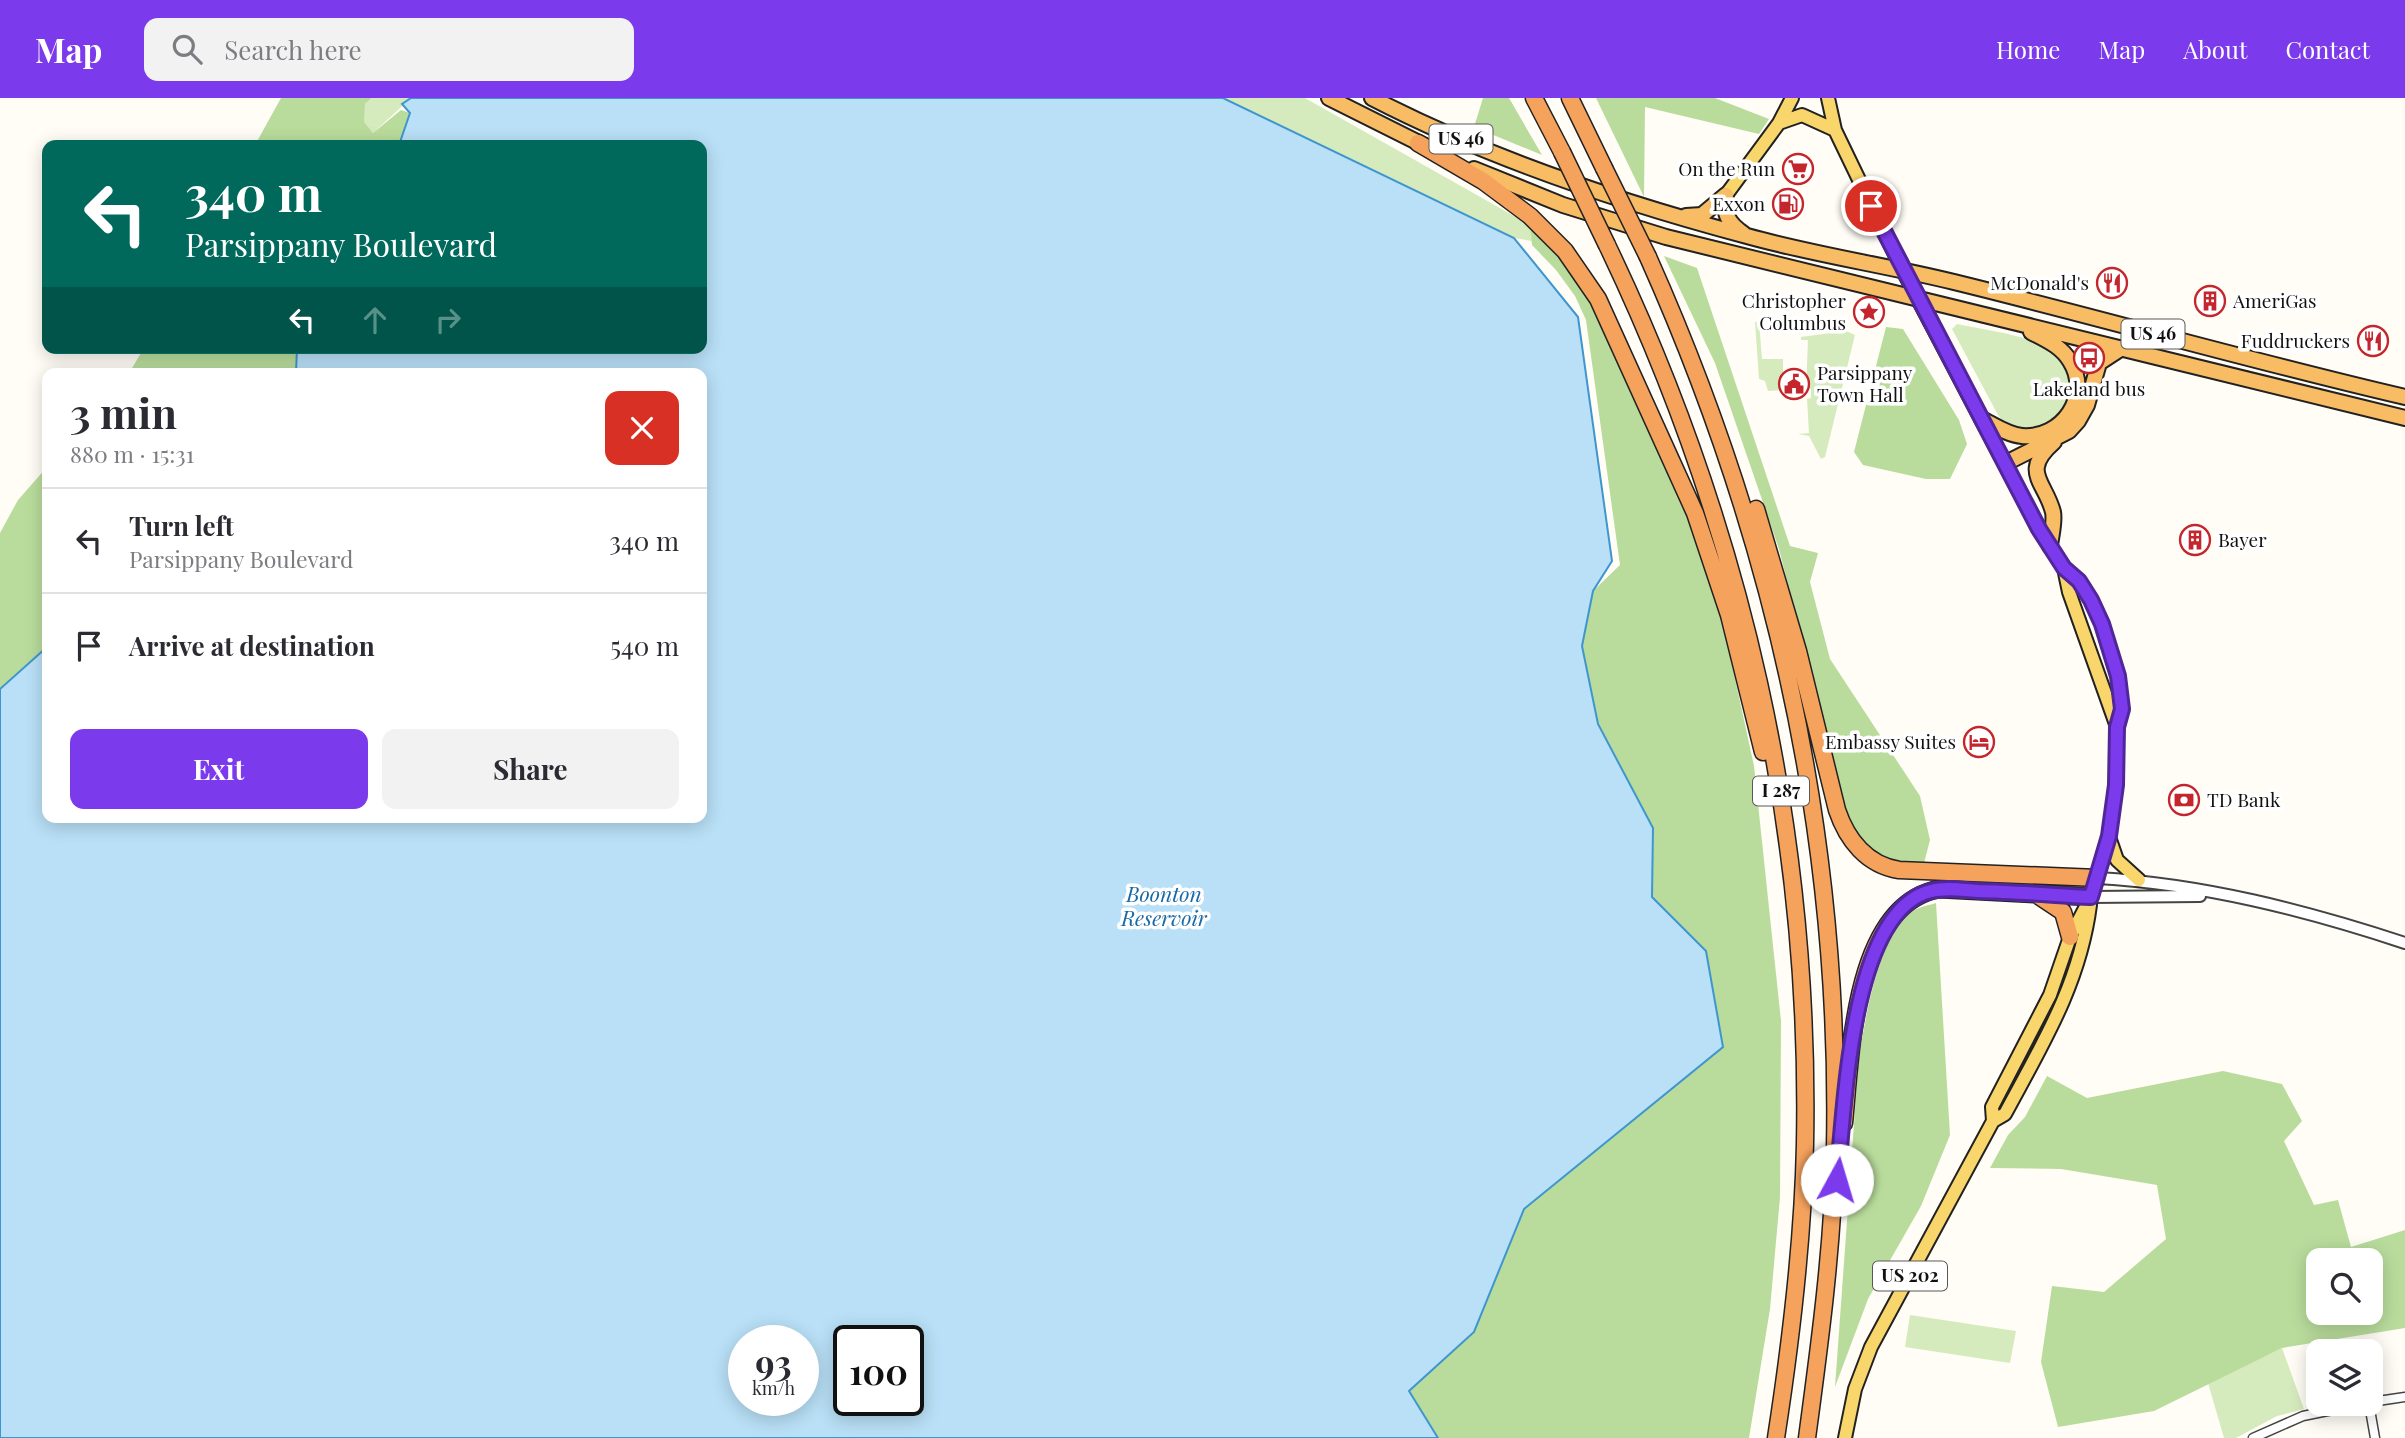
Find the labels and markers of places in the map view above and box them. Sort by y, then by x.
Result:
supermarket icon: On the Run [1781,152,1815,186]
place label: On the Run [1678,155,1776,181]
pin [1841,176,1901,236]
fuel station icon: Exxon [1771,187,1805,221]
place label: Exxon [1712,190,1766,216]
restaurant icon: McDonald's [2095,266,2129,300]
place label: McDonald's [1990,269,2089,295]
building icon: AmeriGas [2193,284,2227,318]
place label: Christopher Columbus [1742,287,1847,335]
place label: AmeriGas [2232,287,2317,313]
place icon: Christopher Columbus [1852,295,1886,329]
restaurant icon: Fuddruckers [2356,324,2390,358]
place label: Fuddruckers [2241,327,2350,353]
bus stop icon: Lakeland bus [2072,341,2106,375]
place label: Parsippany Town Hall [1817,359,1913,407]
public building icon: Parsippany Town Hall [1777,367,1811,401]
place label: Lakeland bus [2033,375,2145,401]
building icon: Bayer [2178,523,2212,557]
place label: Bayer [2218,526,2267,552]
hotel icon: Embassy Suites [1962,725,1996,759]
place label: Embassy Suites [1825,728,1956,754]
bank icon: TD Bank [2167,783,2201,817]
place label: TD Bank [2207,786,2281,812]

